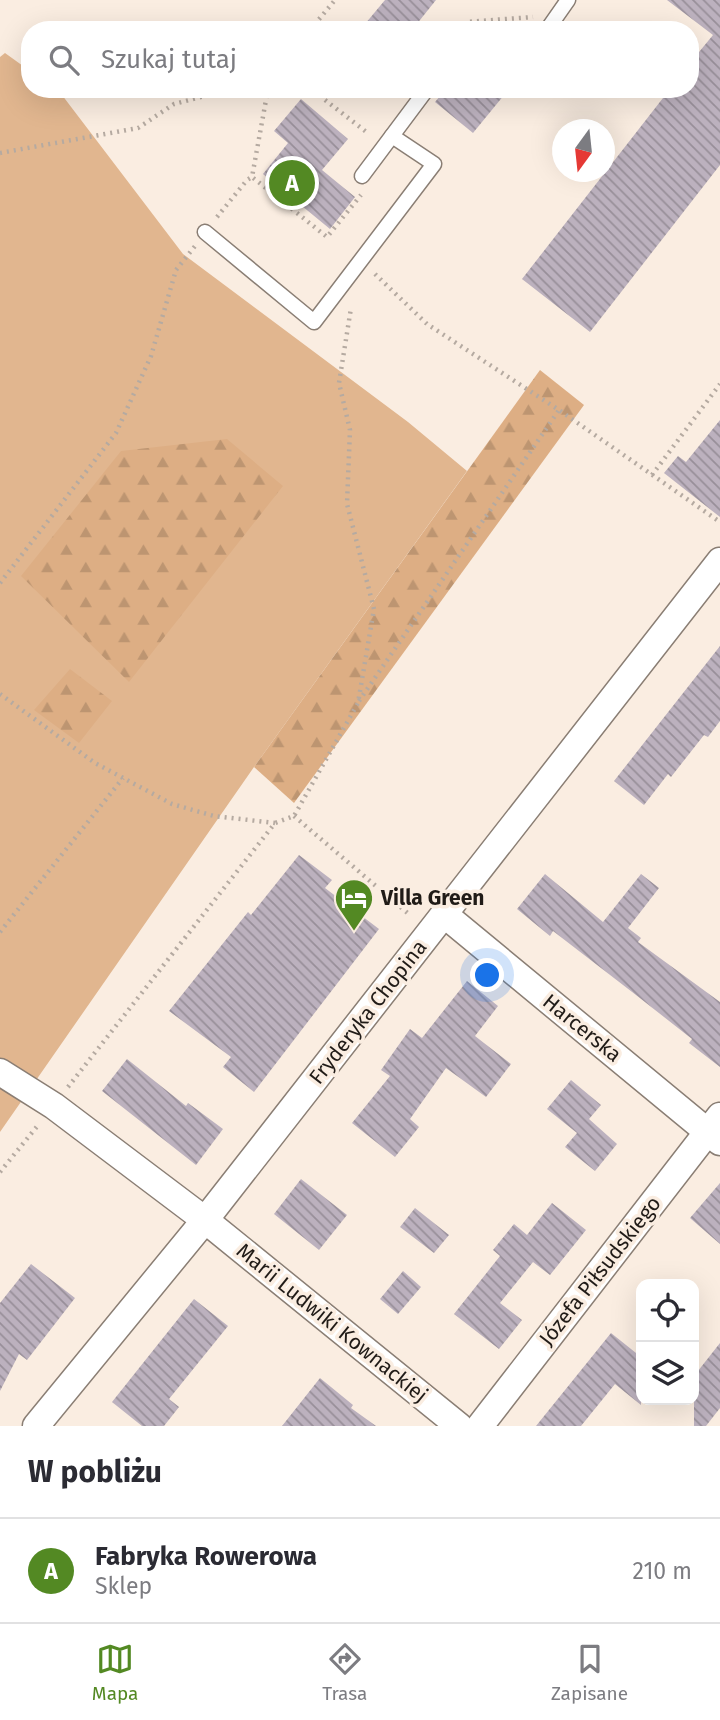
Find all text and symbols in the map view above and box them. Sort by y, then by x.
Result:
search box [21,21,699,98]
icon: search [45,41,83,79]
text: Szukaj tutaj [101,44,237,75]
north arrow [552,119,615,182]
pin: A [269,157,315,209]
hotel icon: Villa Green [333,877,375,932]
place label: Villa Green [380,885,484,911]
street label: Fryderyka Chopina [304,935,432,1089]
your location [470,958,504,992]
street label: Harcerska [537,988,627,1068]
street label: Józefa Piłsudskiego [534,1191,666,1351]
street label: Marii Ludwiki Kownackiej [231,1238,433,1408]
map controls [636,1279,699,1405]
button: locate [636,1279,699,1342]
button: layers [636,1342,699,1405]
text: W pobliżu [28,1454,162,1490]
text: Fabryka Rowerowa [95,1541,317,1572]
text: A [44,1557,58,1585]
text: 210 m [633,1557,692,1585]
text: Sklep [95,1572,152,1600]
tab: Mapa [92,1640,138,1705]
tab: Trasa [322,1640,367,1705]
tab: Zapisane [551,1640,628,1705]

